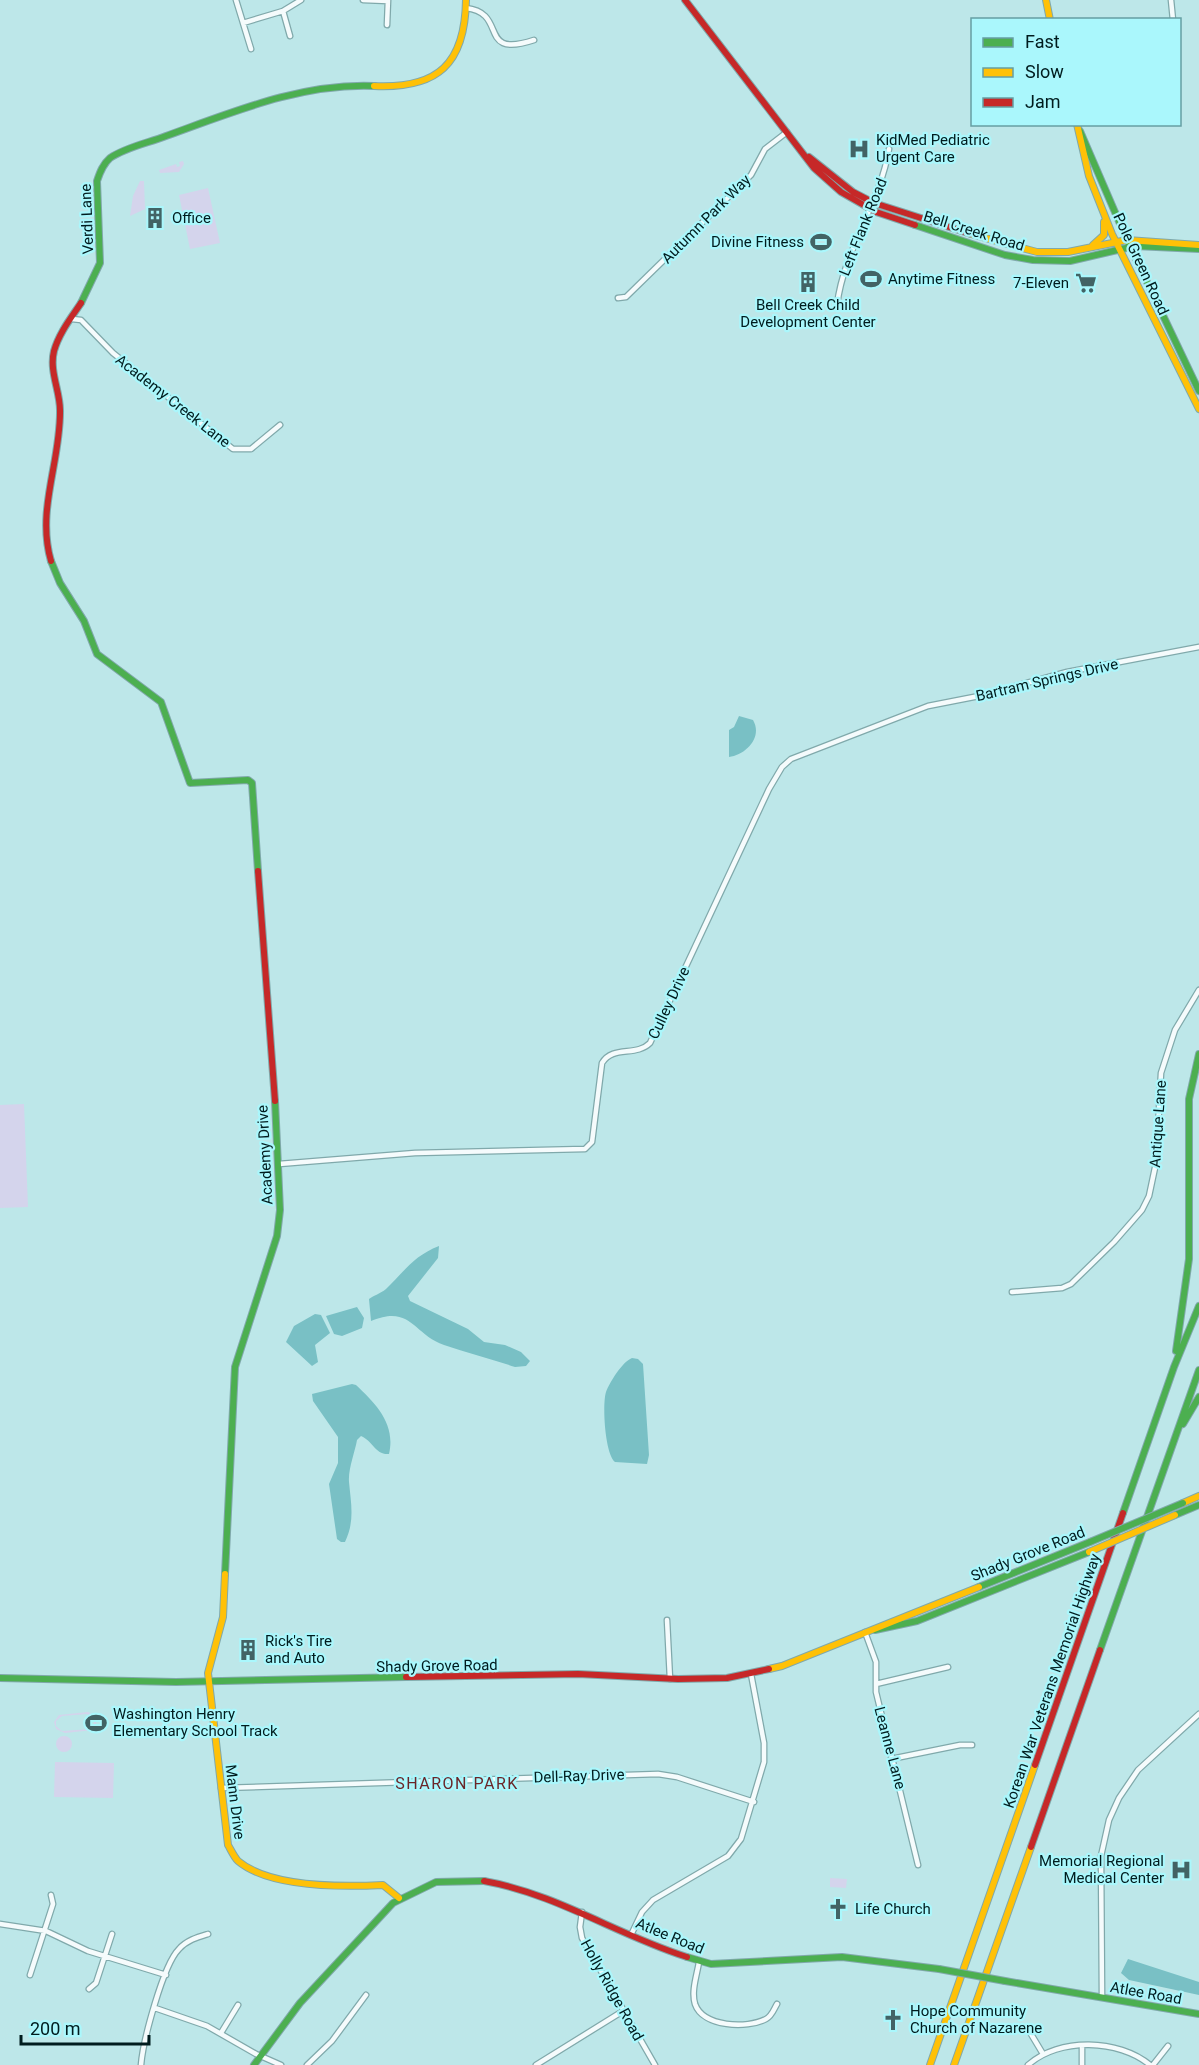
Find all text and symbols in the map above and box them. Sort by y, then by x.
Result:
legend [971,18,1181,126]
text: Fast [1025,31,1060,52]
text: Slow [1025,61,1064,82]
text: Jam [1025,91,1061,112]
place label: KidMed Pediatric Urgent Care [876,131,990,166]
hospital icon: KidMed Pediatric Urgent Care [847,137,871,161]
street label: Autumn Park Way [658,171,754,267]
street label: Left Flank Road [835,175,891,279]
street label: Verdi Lane [77,183,97,255]
building icon: Office [143,206,167,230]
street label: Bell Creek Road [921,207,1027,255]
place label: Office [172,209,211,227]
street label: Pole Green Road [1109,210,1173,318]
sports icon: Divine Fitness [809,230,833,254]
place label: Divine Fitness [711,233,804,251]
sports icon: Anytime Fitness [859,267,883,291]
building icon: Bell Creek Child Development Center [796,270,820,294]
place label: Anytime Fitness [888,270,995,288]
supermarket icon: 7-Eleven [1074,271,1098,295]
place label: 7-Eleven [1013,274,1069,292]
place label: Bell Creek Child Development Center [740,296,876,331]
street label: Academy Creek Lane [112,351,234,451]
street label: Bartram Springs Drive [974,655,1120,705]
street label: Culley Drive [644,964,694,1042]
street label: Antique Lane [1146,1080,1170,1168]
street label: Academy Drive [253,1105,277,1205]
street label: Shady Grove Road [968,1523,1088,1585]
street label: Korean War Veterans Memorial Highway [1000,1551,1104,1811]
place label: Rick's Tire and Auto [265,1632,332,1667]
building icon: Rick's Tire and Auto [236,1638,260,1662]
street label: Shady Grove Road [376,1656,498,1676]
place label: Washington Henry Elementary School Track [113,1705,278,1740]
street label: Leanne Lane [870,1705,910,1791]
sports icon: Washington Henry Elementary School Track [84,1711,108,1735]
street label: Mann Drive [221,1764,249,1840]
street label: Dell-Ray Drive [533,1765,625,1787]
district label: SHARON PARK [395,1774,519,1793]
place label: Memorial Regional Medical Center [1039,1852,1164,1887]
hospital icon: Memorial Regional Medical Center [1169,1858,1193,1882]
church icon: Life Church [826,1897,850,1921]
place label: Life Church [855,1900,931,1918]
street label: Atlee Road [633,1914,707,1958]
street label: Holly Ridge Road [577,1936,647,2044]
street label: Atlee Road [1109,1978,1183,2008]
place label: Hope Community Church of Nazarene [910,2002,1042,2037]
scale bar [21,2008,148,2046]
church icon: Hope Community Church of Nazarene [881,2008,905,2032]
text: 200 m [30,2018,81,2039]

